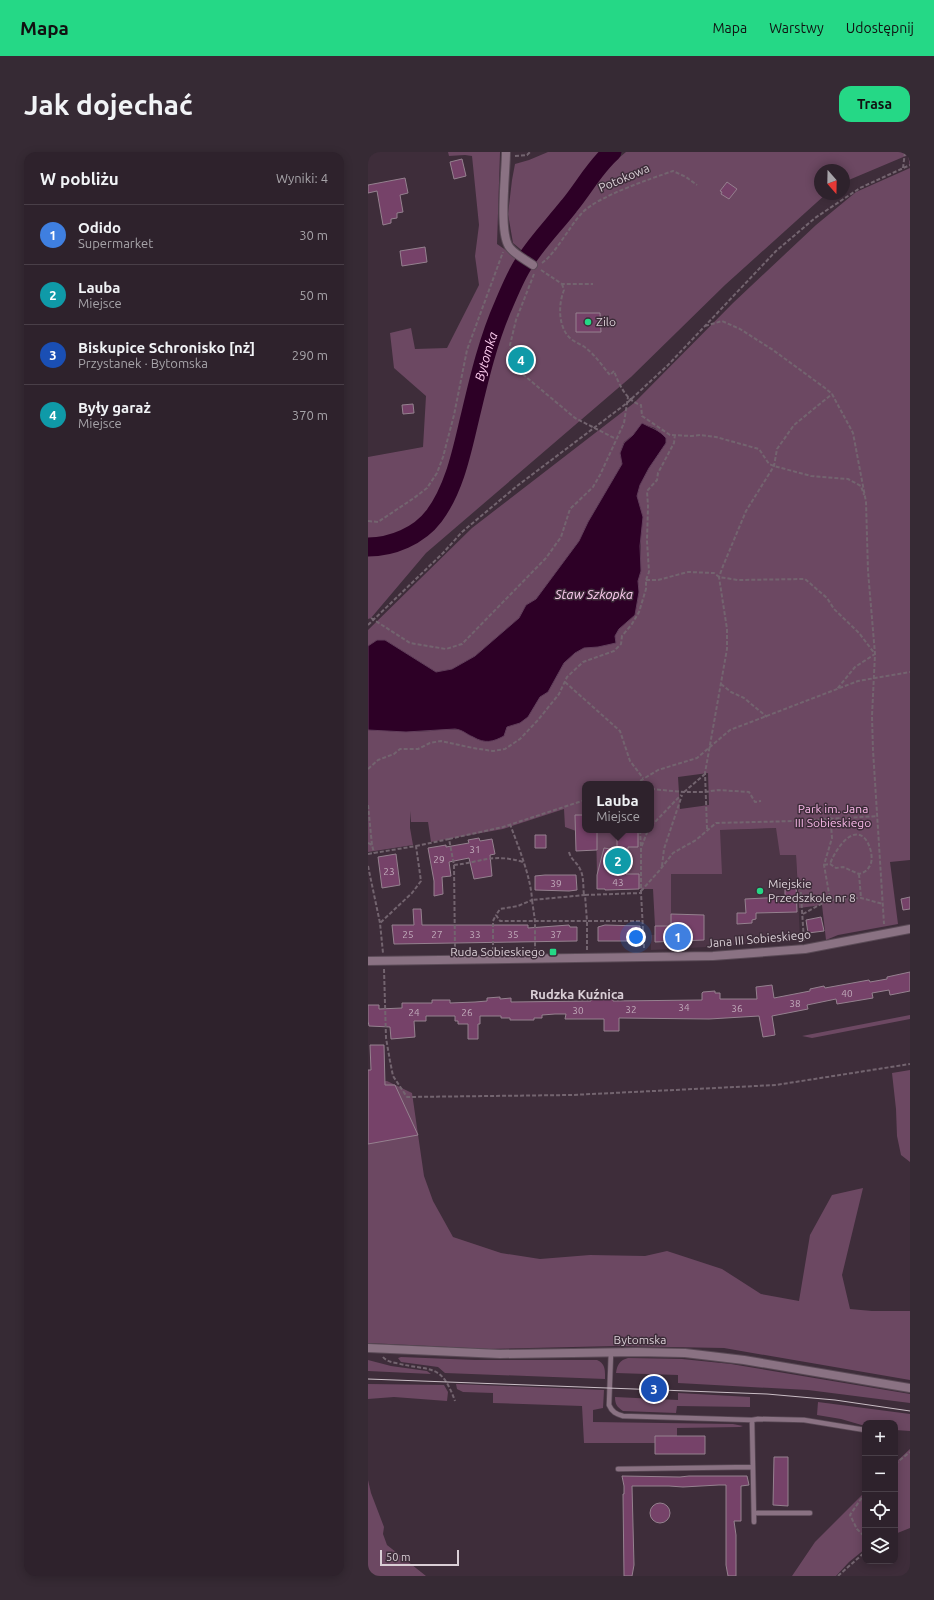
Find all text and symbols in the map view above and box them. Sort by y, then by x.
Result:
text: Mapa [20,17,69,39]
text: Mapa [712,20,747,36]
text: Warstwy [769,20,824,36]
text: Udostępnij [846,20,914,36]
button: Trasa [839,86,910,122]
text: Jak dojechać [24,89,193,120]
street label: Potokowa [596,161,651,194]
north arrow [814,164,850,200]
text: W pobliżu [40,169,119,188]
text: Wyniki: 4 [276,171,328,185]
text: Odido [78,219,121,236]
text: 1 [49,228,57,242]
text: 30 m [299,228,328,242]
text: Supermarket [78,236,153,250]
text: Lauba [78,279,120,296]
text: 2 [49,288,57,302]
text: 50 m [299,288,328,302]
text: Miejsce [78,296,122,310]
place label: Zilo [596,315,616,328]
marker: Zilo [583,317,593,327]
water label: Bytomka [472,330,500,383]
text: Biskupice Schronisko [nż] [78,339,255,356]
pin: 4 [508,345,534,375]
text: 3 [49,348,57,362]
text: 290 m [292,348,328,362]
text: Przystanek · Bytomska [78,356,208,370]
text: Były garaż [78,399,151,416]
text: 4 [49,408,57,422]
text: 370 m [292,408,328,422]
text: Miejsce [78,416,122,430]
water label: Staw Szkopka [554,587,633,601]
popup [582,781,654,833]
text: Lauba [596,792,639,809]
park label: Park im. Jana III Sobieskiego [795,802,871,829]
text: Miejsce [596,809,640,823]
house number: 31 [469,844,481,855]
pin: 2 [605,846,631,876]
house number: 29 [433,854,445,865]
house number: 23 [383,866,395,877]
house number: 43 [612,877,624,888]
place label: Miejskie Przedszkole nr 8 [768,877,856,904]
house number: 39 [550,878,562,889]
marker: Miejskie Przedszkole nr 8 [755,886,765,896]
pin: 1 [665,922,691,952]
your location [626,927,646,947]
street label: Jana III Sobieskiego [706,927,812,950]
house number: 25 [402,929,414,940]
house number: 27 [431,929,443,940]
house number: 33 [469,929,481,940]
house number: 35 [507,929,519,940]
house number: 37 [550,929,562,940]
place label: Ruda Sobieskiego [450,945,545,958]
marker: Ruda Sobieskiego [548,947,558,957]
district label: Rudzka Kuźnica [530,987,624,1001]
house number: 40 [841,988,853,999]
house number: 38 [789,998,801,1009]
house number: 34 [678,1002,690,1013]
house number: 36 [731,1003,743,1014]
house number: 32 [625,1004,637,1015]
house number: 30 [572,1005,584,1016]
house number: 24 [408,1007,420,1018]
house number: 26 [461,1007,473,1018]
street label: Bytomska [614,1333,666,1346]
pin: 3 [641,1374,667,1404]
map controls [862,1420,898,1564]
button: + [862,1420,898,1456]
button: − [862,1456,898,1492]
button: locate [862,1492,898,1528]
button: layers [862,1528,898,1564]
scale bar [380,1548,459,1567]
text: 50 m [386,1551,410,1563]

